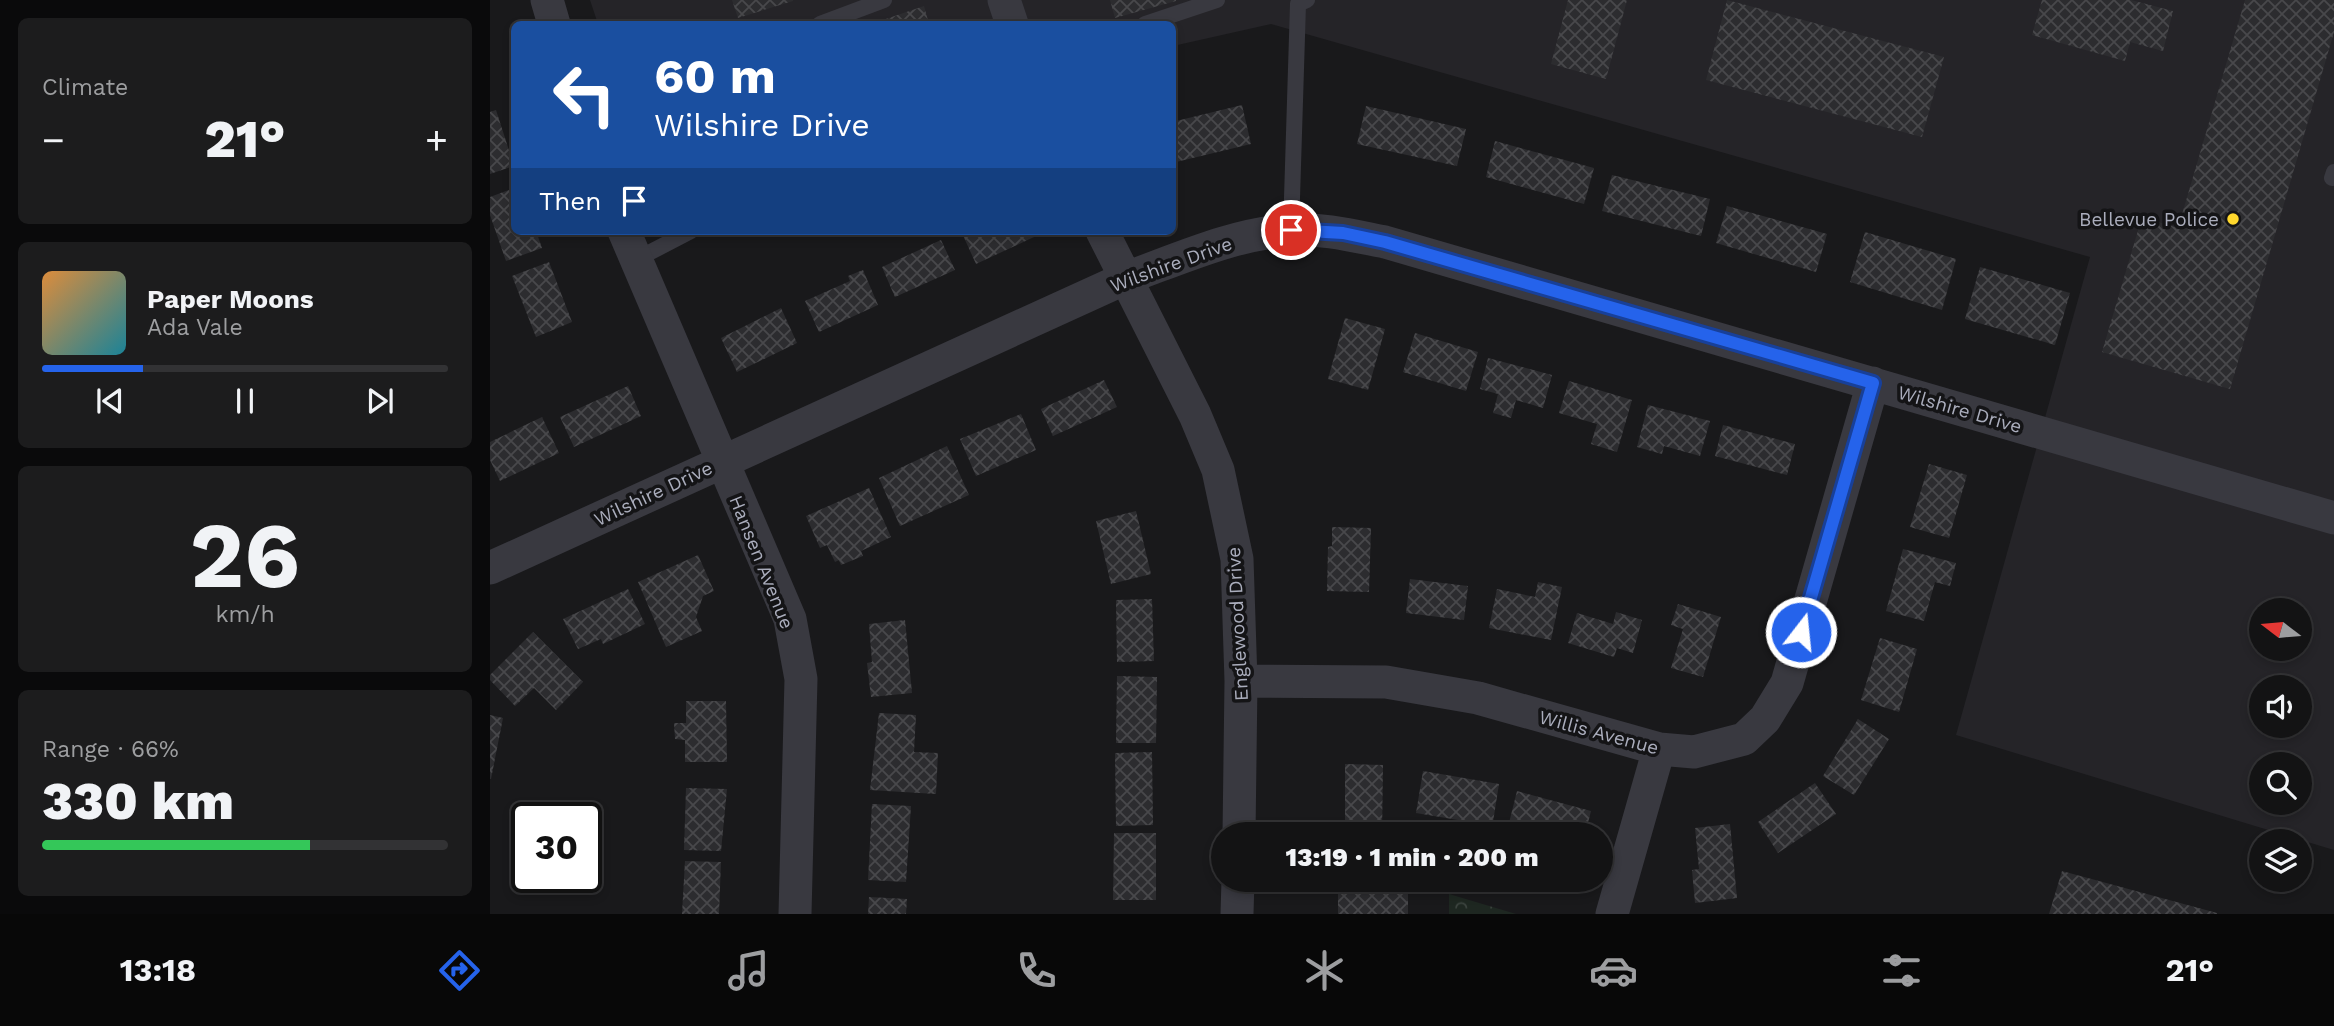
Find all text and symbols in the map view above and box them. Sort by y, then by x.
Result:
text: 60 m [654,47,776,105]
icon: left [539,49,630,140]
text: Climate [42,74,128,101]
text: Wilshire Drive [654,106,870,144]
text: 21° [205,109,285,170]
text: − [42,118,65,162]
text: + [425,118,448,162]
icon: arrive [615,182,653,220]
text: Then [539,186,601,216]
pin [1261,200,1321,260]
place label: Bellevue Police [2079,208,2219,231]
icon: arrive [1272,211,1310,249]
marker: Bellevue Police [2225,211,2241,227]
street label: Wilshire Drive [1107,232,1235,297]
text: Paper Moons [147,284,314,314]
text: Ada Vale [147,314,243,341]
street label: Wilshire Drive [1895,381,2025,438]
icon: previous [91,382,129,420]
icon: pause [226,382,264,420]
icon: next [361,382,399,420]
street label: Wilshire Drive [590,456,716,531]
street label: Hansen Avenue [724,492,799,632]
text: 26 [190,502,300,609]
street label: Englewood Drive [1222,546,1253,702]
position arrow [1764,595,1838,669]
north arrow [2249,598,2312,662]
map controls [2249,598,2312,892]
text: km/h [215,601,275,628]
button: sound [2249,675,2312,738]
street label: Willis Avenue [1537,705,1661,760]
text: Range · 66% [42,736,179,763]
button: search [2249,752,2312,815]
text: 330 km [42,771,234,832]
speed limit sign: 30 [511,802,602,893]
button: layers [2249,829,2312,892]
text: 13:19 · 1 min · 200 m [1285,842,1539,872]
icon: directions [435,946,484,995]
icon: music [724,946,773,995]
icon: phone [1012,946,1061,995]
icon: climate [1300,946,1349,995]
icon: car [1589,946,1638,995]
icon: filters [1877,946,1926,995]
text: 13:18 [120,951,196,989]
text: 21° [2165,951,2214,989]

